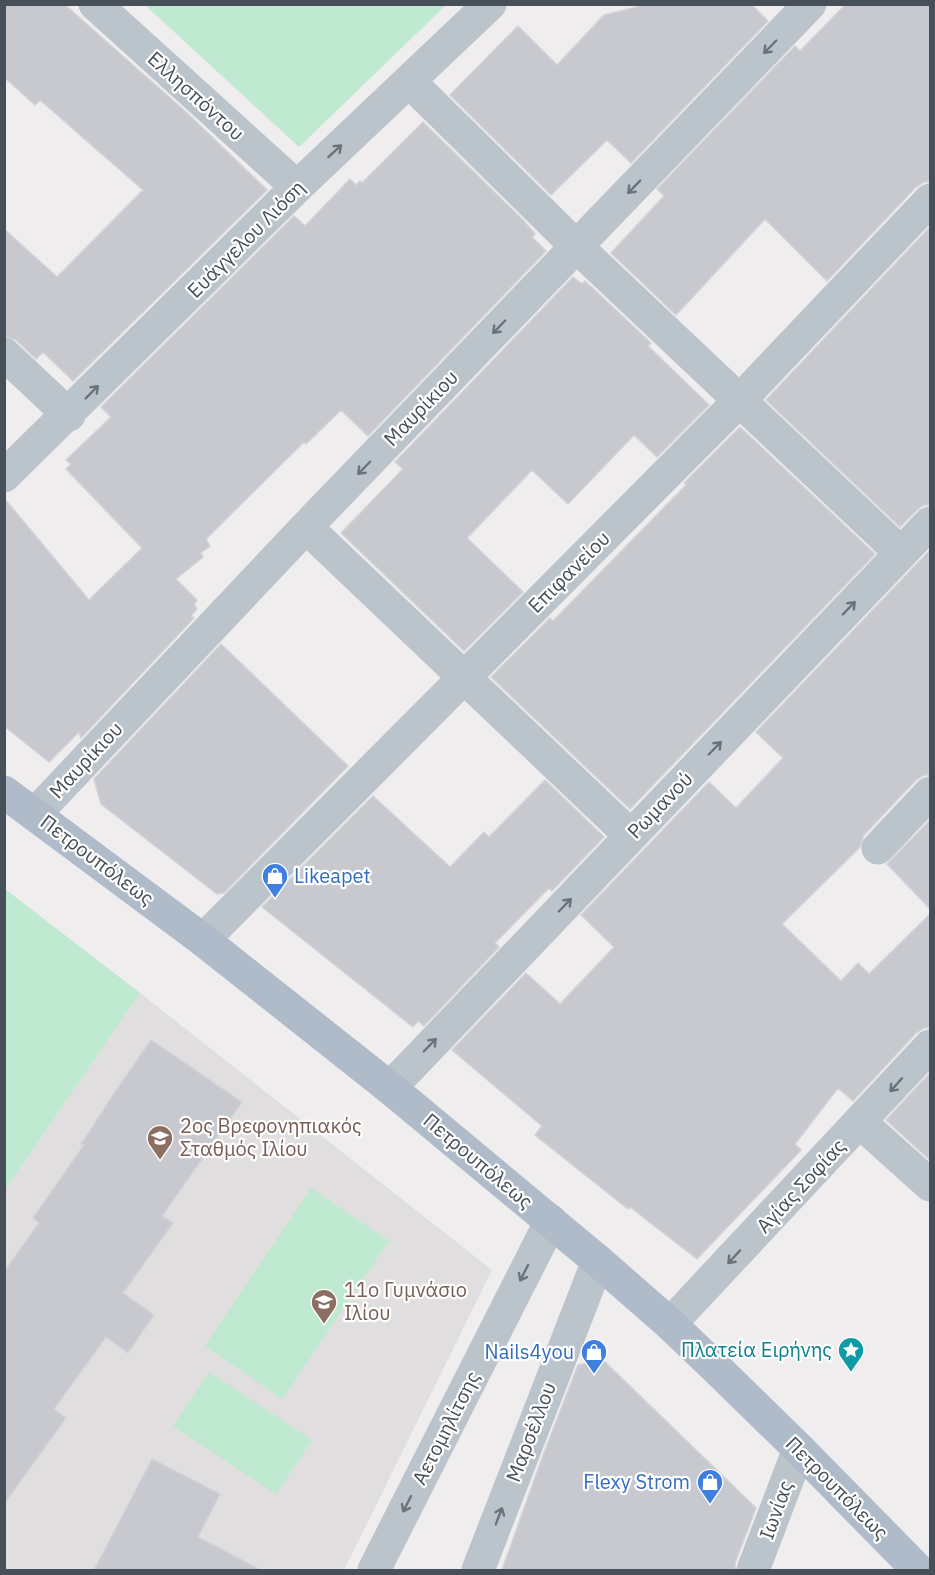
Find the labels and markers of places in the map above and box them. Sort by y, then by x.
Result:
shop icon: Likeapet [260,861,290,899]
place label: Likeapet [294,862,370,889]
place label: 2ος Βρεφονηπιακός Σταθμός Ιλίου [180,1112,362,1162]
school or university icon: 2ος Βρεφονηπιακός Σταθμός Ιλίου [145,1123,175,1161]
place label: 11ο Γυμνάσιο Ιλίου [344,1276,467,1326]
school or university icon: 11ο Γυμνάσιο Ιλίου [309,1287,339,1325]
place icon: Πλατεία Ειρήνης [836,1335,866,1373]
place label: Πλατεία Ειρήνης [681,1336,832,1363]
shop icon: Nails4you [579,1337,609,1375]
place label: Nails4you [485,1338,574,1365]
shop icon: Flexy Strom [695,1467,725,1505]
place label: Flexy Strom [583,1468,690,1495]

